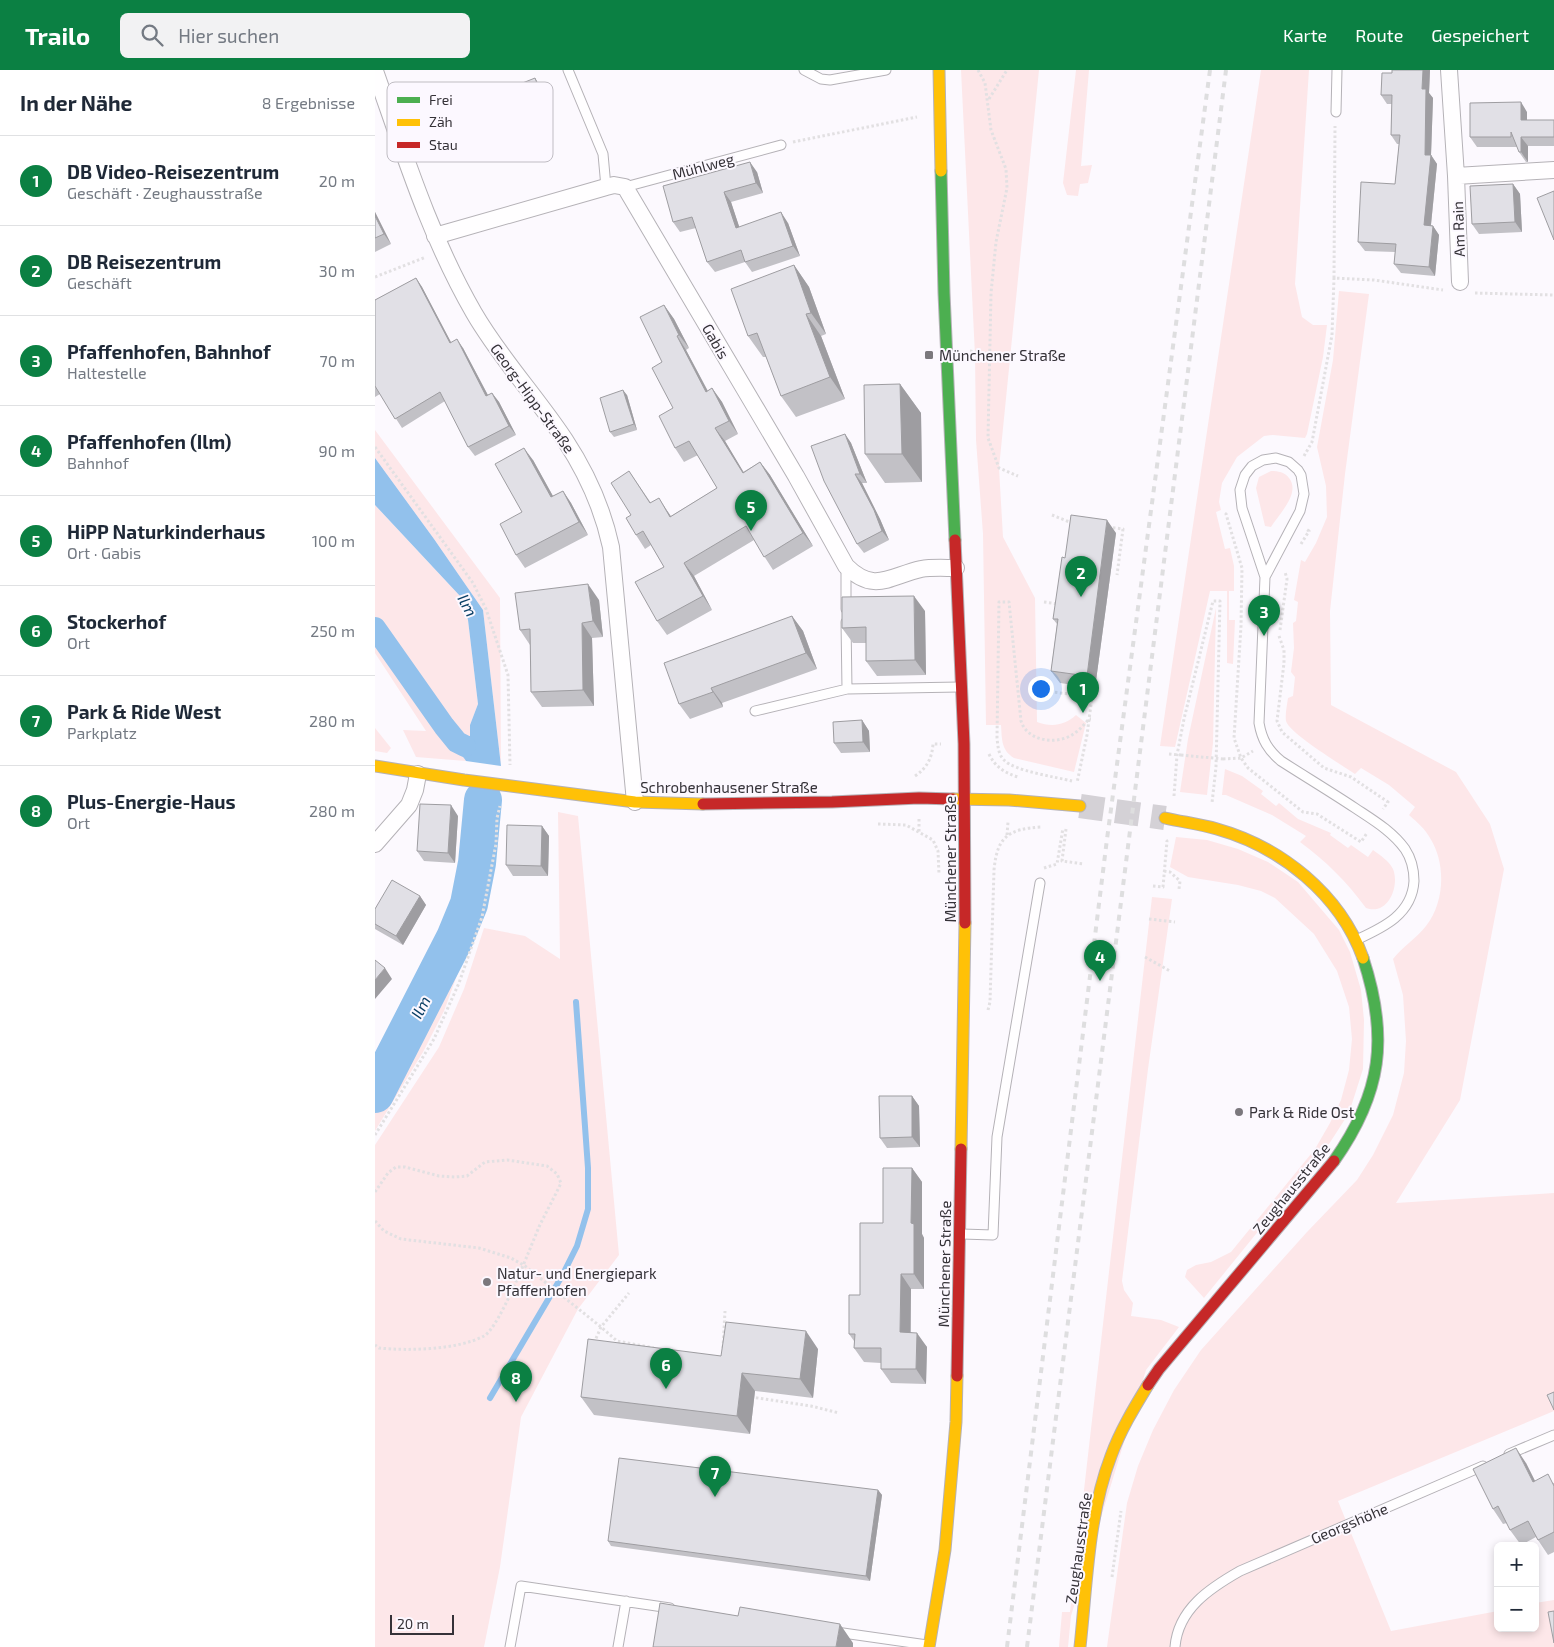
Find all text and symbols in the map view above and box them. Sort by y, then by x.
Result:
search box [120,13,470,58]
text: Trailo [25,21,90,50]
icon: search [138,21,166,49]
text: Hier suchen [178,24,279,47]
text: Karte [1283,24,1327,46]
text: Route [1355,24,1403,46]
text: Gespeichert [1431,24,1529,46]
legend [387,82,553,162]
text: In der Nähe [20,90,132,115]
text: Frei [429,91,453,108]
text: 8 Ergebnisse [262,93,355,112]
text: Zäh [429,113,453,130]
text: Stau [429,136,458,153]
street label: Mühlweg [670,149,737,183]
text: DB Video-Reisezentrum [67,160,279,183]
text: 1 [33,171,39,190]
text: 20 m [319,171,355,190]
text: Geschäft · Zeughausstraße [67,183,263,202]
street label: Am Rain [1448,201,1468,257]
text: DB Reisezentrum [67,250,221,273]
text: 2 [31,261,41,280]
text: 30 m [319,261,355,280]
text: Geschäft [67,273,132,292]
street label: Gabis [699,320,733,362]
text: Pfaffenhofen, Bahnhof [67,340,271,363]
street label: Georg-Hipp-Straße [487,340,579,456]
place label: Münchener Straße [939,346,1066,364]
marker: Münchener Straße [923,349,935,361]
text: 3 [31,351,41,370]
text: 70 m [320,351,355,370]
text: Haltestelle [67,363,147,382]
text: Pfaffenhofen (Ilm) [67,430,231,453]
text: 4 [31,441,41,460]
text: 90 m [319,441,355,460]
text: Bahnhof [67,453,129,472]
pin: 5 [735,490,767,531]
text: HiPP Naturkinderhaus [67,520,265,543]
text: 5 [32,531,40,550]
text: 100 m [312,531,355,550]
text: Ort · Gabis [67,543,141,562]
pin: 2 [1065,556,1097,597]
water label: Ilm [454,590,482,620]
pin: 3 [1248,595,1280,636]
text: Stockerhof [67,610,166,633]
text: 6 [31,621,41,640]
text: 250 m [310,621,355,640]
text: Ort [67,633,90,652]
pin: 1 [1067,672,1099,713]
your location [1028,676,1054,702]
text: Park & Ride West [67,700,221,723]
text: 7 [32,711,40,730]
text: 280 m [309,711,355,730]
text: Parkplatz [67,723,137,742]
street label: Schrobenhausener Straße [640,778,818,796]
text: Plus-Energie-Haus [67,790,236,813]
street label: Münchener Straße [941,796,959,922]
text: 8 [31,801,41,820]
text: 280 m [309,801,355,820]
text: Ort [67,813,90,832]
pin: 4 [1084,940,1116,981]
water label: Ilm [406,992,434,1021]
place label: Park & Ride Ost [1249,1103,1354,1121]
marker: Park & Ride Ost [1233,1106,1245,1118]
street label: Zeughausstraße [1249,1139,1333,1237]
street label: Münchener Straße [934,1200,954,1328]
place label: Natur- und Energiepark Pfaffenhofen [497,1264,657,1299]
marker: Natur- und Energiepark Pfaffenhofen [481,1276,493,1288]
pin: 6 [650,1348,682,1389]
pin: 8 [500,1361,532,1402]
pin: 7 [699,1456,731,1497]
street label: Zeughausstraße [1061,1491,1095,1605]
street label: Georgshöhe [1308,1499,1390,1547]
map controls [1494,1542,1539,1632]
button: + [1494,1542,1539,1587]
button: − [1494,1587,1539,1632]
scale bar [390,1612,454,1635]
text: 20 m [397,1615,429,1632]

